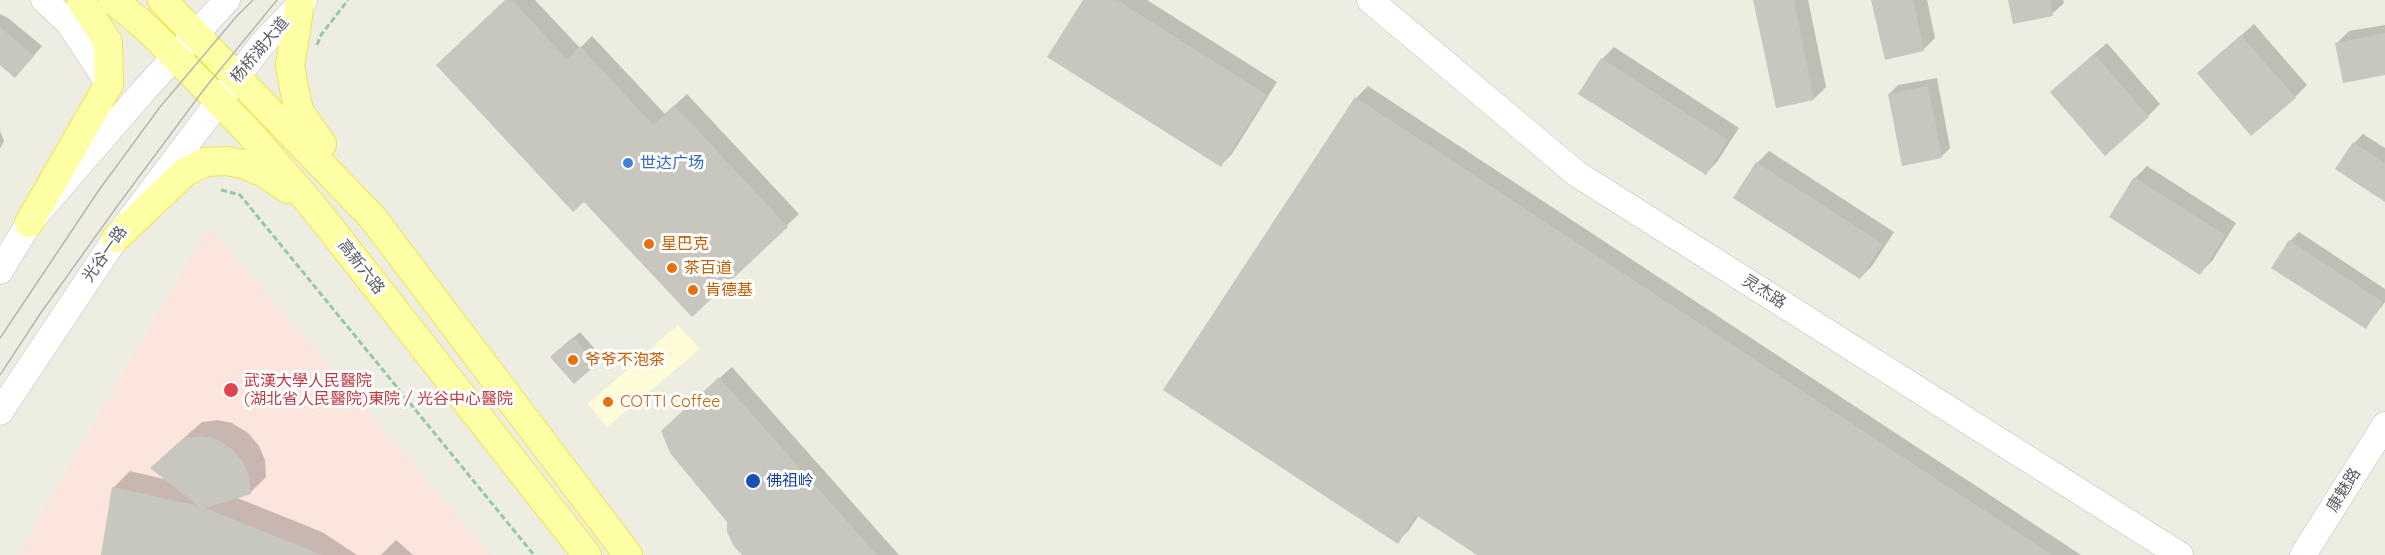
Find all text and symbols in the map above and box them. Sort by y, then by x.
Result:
street label: 杨桥湖大道 [227,13,293,87]
place label: 世达广场 [640,153,704,173]
marker: 世达广场 [621,156,635,170]
street label: 光谷一路 [79,222,131,286]
place label: 星巴克 [661,234,709,254]
street label: 高新六路 [334,236,388,298]
marker: 星巴克 [642,237,656,251]
place label: 茶百道 [684,258,732,278]
marker: 茶百道 [665,261,679,275]
street label: 灵杰路 [1739,271,1789,313]
place label: 肯德基 [705,280,753,300]
marker: 肯德基 [686,283,700,297]
place label: 爷爷不泡茶 [585,350,665,370]
marker: 爷爷不泡茶 [566,353,580,367]
place label: 武漢大學人民醫院 (湖北省人民醫院)東院 / 光谷中心醫院 [244,371,513,409]
marker: 武漢大學人民醫院 (湖北省人民醫院)東院 / 光谷中心醫院 [222,381,240,399]
place label: COTTI Coffee [620,392,720,412]
marker: COTTI Coffee [601,395,615,409]
street label: 康魅路 [2323,465,2365,515]
place label: 佛祖岭 [766,471,814,491]
marker: 佛祖岭 [744,472,762,490]

